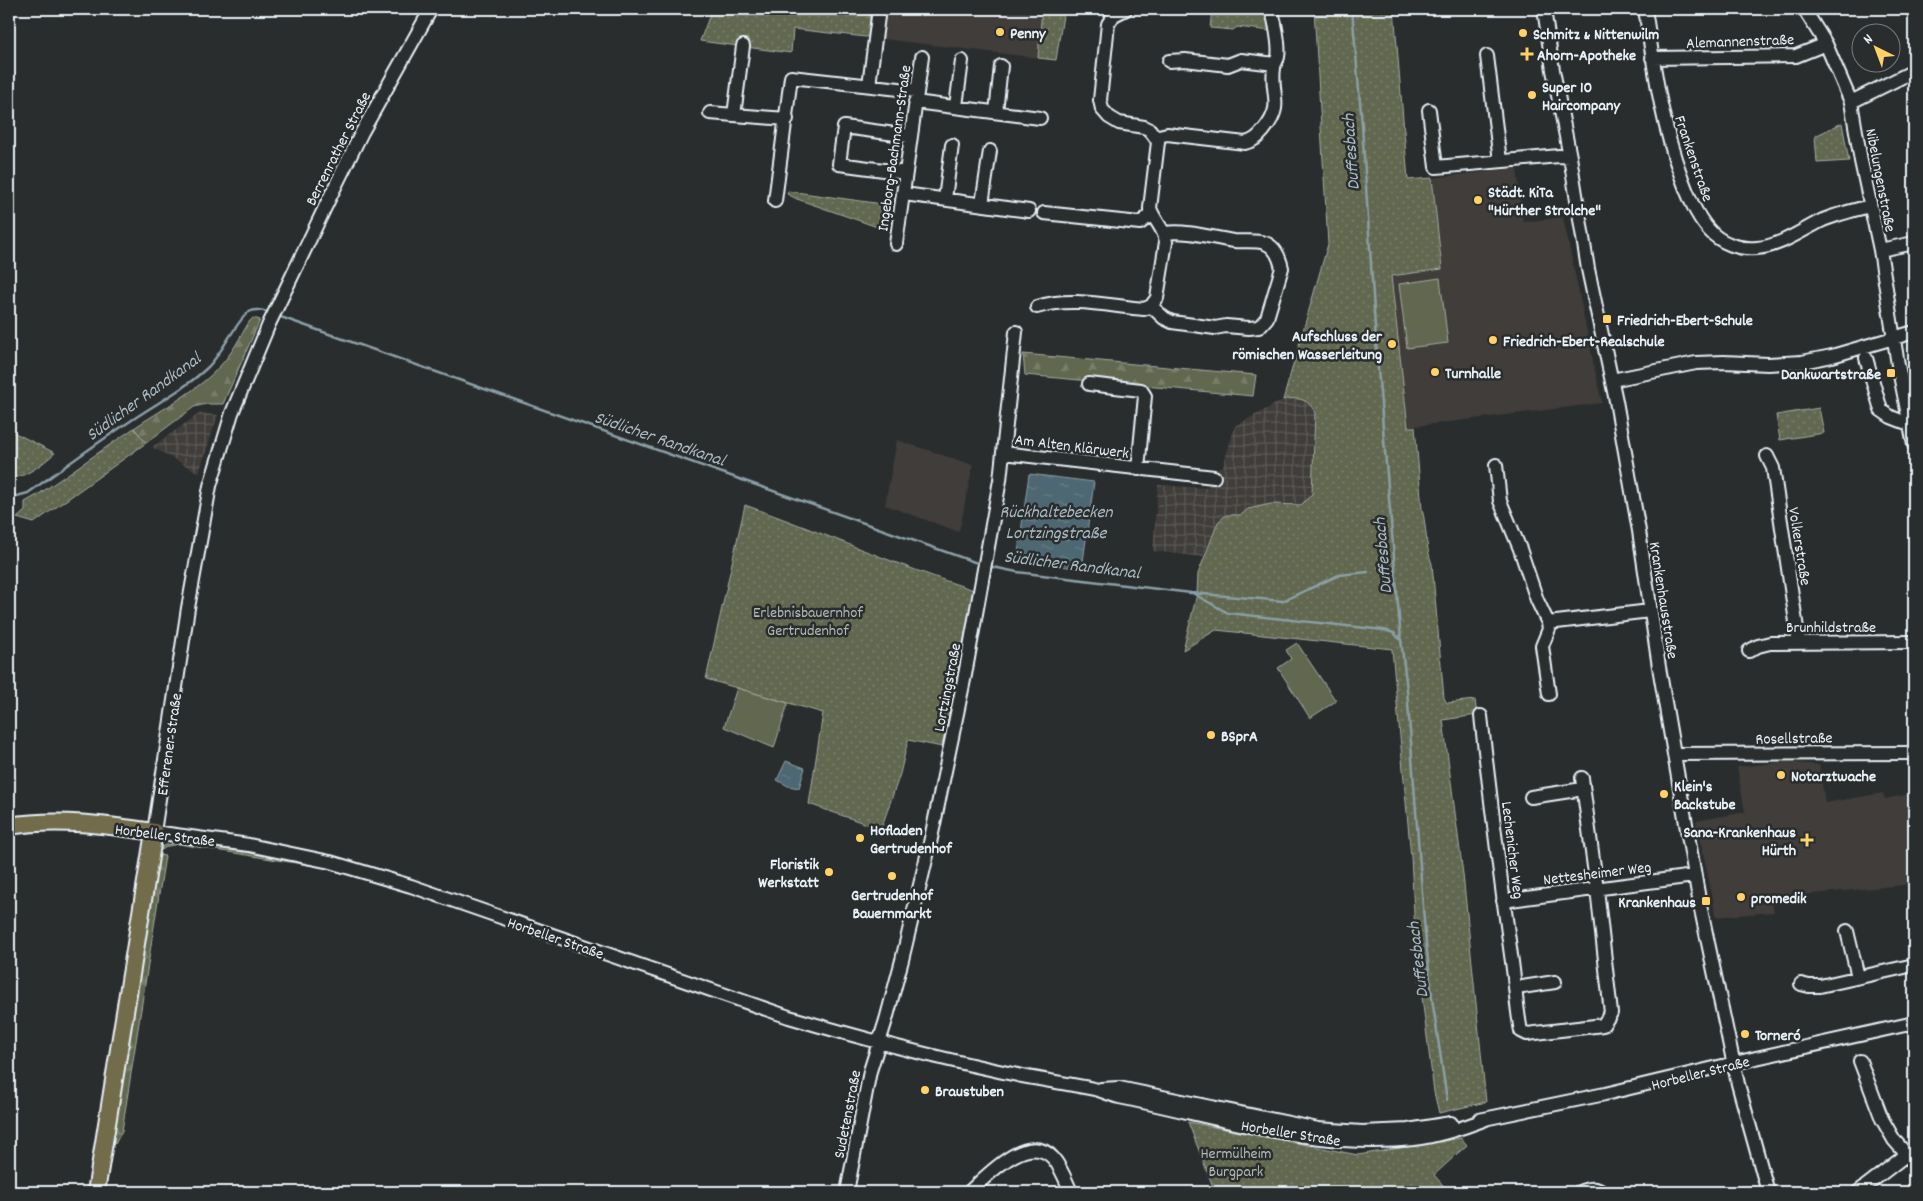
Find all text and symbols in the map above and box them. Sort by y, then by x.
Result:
north arrow [1850,22,1900,72]
place label: Penny [1010,23,1047,46]
place label: Schmitz & Nittenwilm [1533,24,1659,47]
marker: Penny [994,26,1006,38]
marker: Schmitz & Nittenwilm [1517,27,1529,39]
street label: Alemannenstraße [1686,29,1794,56]
text: N [1859,30,1878,50]
place label: Ahorn-Apotheke [1537,45,1636,68]
marker: Ahorn-Apotheke [1521,48,1533,60]
street label: Ingeborg-Bachmann-Straße [872,64,919,233]
place label: Super 10 Haircompany [1542,77,1621,118]
street label: Berrenrather Straße [301,88,378,210]
marker: Super 10 Haircompany [1526,89,1538,101]
water label: Duffesbach [1337,112,1368,191]
street label: Frankenstraße [1667,113,1718,205]
street label: Nibelungenstraße [1858,127,1901,234]
place label: Städt. KiTa "Hürther Strolche" [1488,182,1601,223]
marker: Städt. KiTa "Hürther Strolche" [1472,194,1484,206]
place label: Friedrich-Ebert-Schule [1617,310,1753,333]
marker: Friedrich-Ebert-Schule [1601,313,1613,325]
place label: Aufschluss der römischen Wasserleitung [1232,326,1383,367]
place label: Friedrich-Ebert-Realschule [1503,331,1665,354]
marker: Friedrich-Ebert-Realschule [1487,334,1499,346]
marker: Aufschluss der römischen Wasserleitung [1386,338,1398,350]
water label: Südlicher Randkanal [82,347,209,448]
place label: Turnhalle [1445,363,1501,386]
place label: Dankwartstraße [1781,364,1881,387]
marker: Turnhalle [1429,366,1441,378]
marker: Dankwartstraße [1885,367,1897,379]
water label: Südlicher Randkanal [590,406,730,475]
street label: Am Alten Klärwerk [1013,429,1130,466]
water label: Rückhaltebecken Lortzingstraße [999,501,1113,547]
street label: Volkerstraße [1781,506,1816,587]
water label: Duffesbach [1369,516,1400,595]
street label: Krankenhausstraße [1642,540,1683,661]
water label: Südlicher Randkanal [1002,546,1143,587]
park label: Erlebnisbauernhof Gertrudenhof [753,602,863,643]
street label: Brunhildstraße [1786,617,1876,640]
street label: Lortzingstraße [929,641,968,734]
street label: Efferener Straße [152,692,189,797]
place label: BSprA [1221,726,1258,749]
street label: Rosellstraße [1755,727,1833,752]
marker: BSprA [1205,729,1217,741]
place label: Notarztwache [1791,766,1876,789]
marker: Notarztwache [1775,769,1787,781]
place label: Klein's Backstube [1674,776,1736,817]
marker: Klein's Backstube [1658,788,1670,800]
street label: Lechenicher Weg [1494,800,1529,901]
street label: Horbeller Straße [113,819,216,854]
place label: Hofladen Gertrudenhof [870,820,953,861]
place label: Sana-Krankenhaus Hürth [1683,822,1796,863]
marker: Hofladen Gertrudenhof [854,832,866,844]
marker: Sana-Krankenhaus Hürth [1800,833,1814,847]
place label: Floristik Werkstatt [758,854,819,895]
street label: Nettesheimer Weg [1542,856,1653,893]
marker: Floristik Werkstatt [823,866,835,878]
marker: Gertrudenhof Bauernmarkt [886,870,898,882]
place label: Gertrudenhof Bauernmarkt [851,885,934,926]
place label: promedik [1751,888,1807,911]
marker: promedik [1735,891,1747,903]
place label: Krankenhaus [1618,892,1696,915]
marker: Krankenhaus [1700,895,1712,907]
street label: Horbeller Straße [504,912,606,967]
water label: Duffesbach [1402,919,1437,999]
place label: Torneró [1755,1025,1801,1048]
marker: Torneró [1739,1028,1751,1040]
street label: Horbeller Straße [1649,1051,1752,1098]
street label: Sudetenstraße [829,1068,868,1161]
place label: Braustuben [935,1081,1004,1104]
marker: Braustuben [919,1084,931,1096]
street label: Horbeller Straße [1239,1115,1342,1154]
park label: Hermülheim Burgpark [1200,1143,1272,1184]

